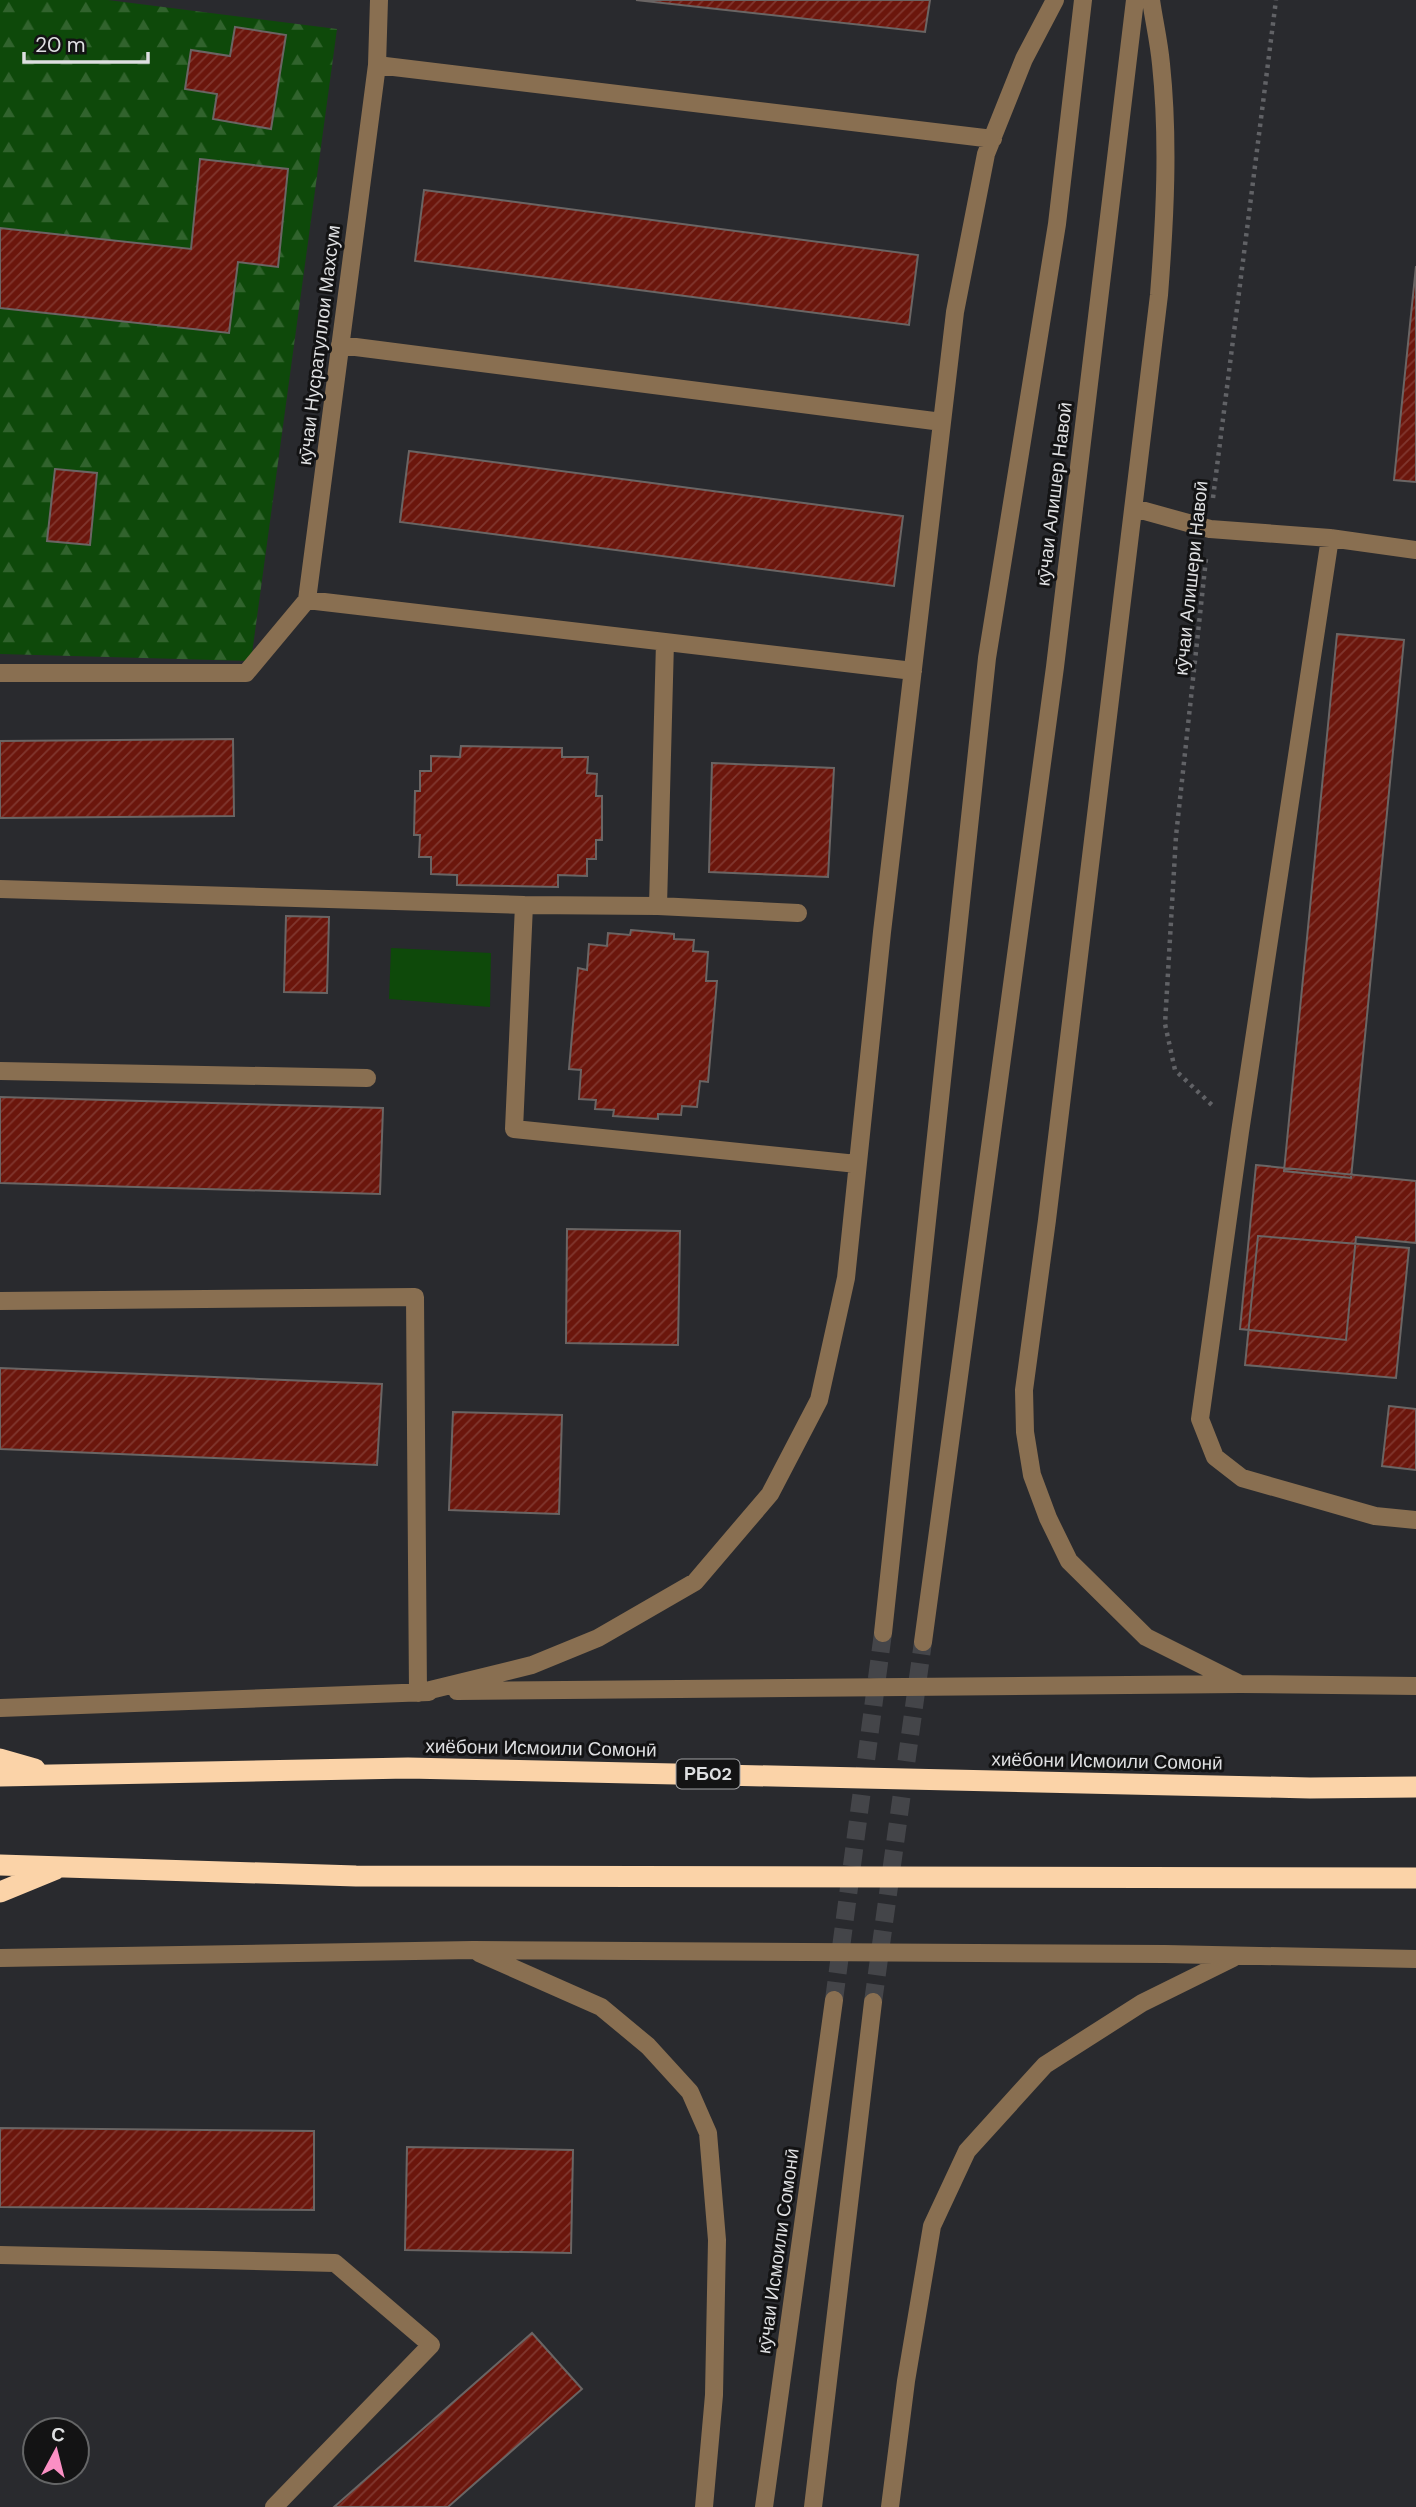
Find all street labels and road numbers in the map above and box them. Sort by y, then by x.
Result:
street label: кӯчаи Нусратуллои Махсум [292,224,346,466]
street label: кӯчаи Алишер Навоӣ [1030,401,1078,587]
street label: кӯчаи Алишери Навоӣ [1168,479,1214,677]
street label: хиёбони Исмоили Сомонӣ [425,1733,657,1763]
street label: хиёбони Исмоили Сомонӣ [991,1746,1223,1776]
road number: РБ02 [676,1759,740,1788]
street label: кӯчаи Исмоили Сомонӣ [751,2147,805,2355]

